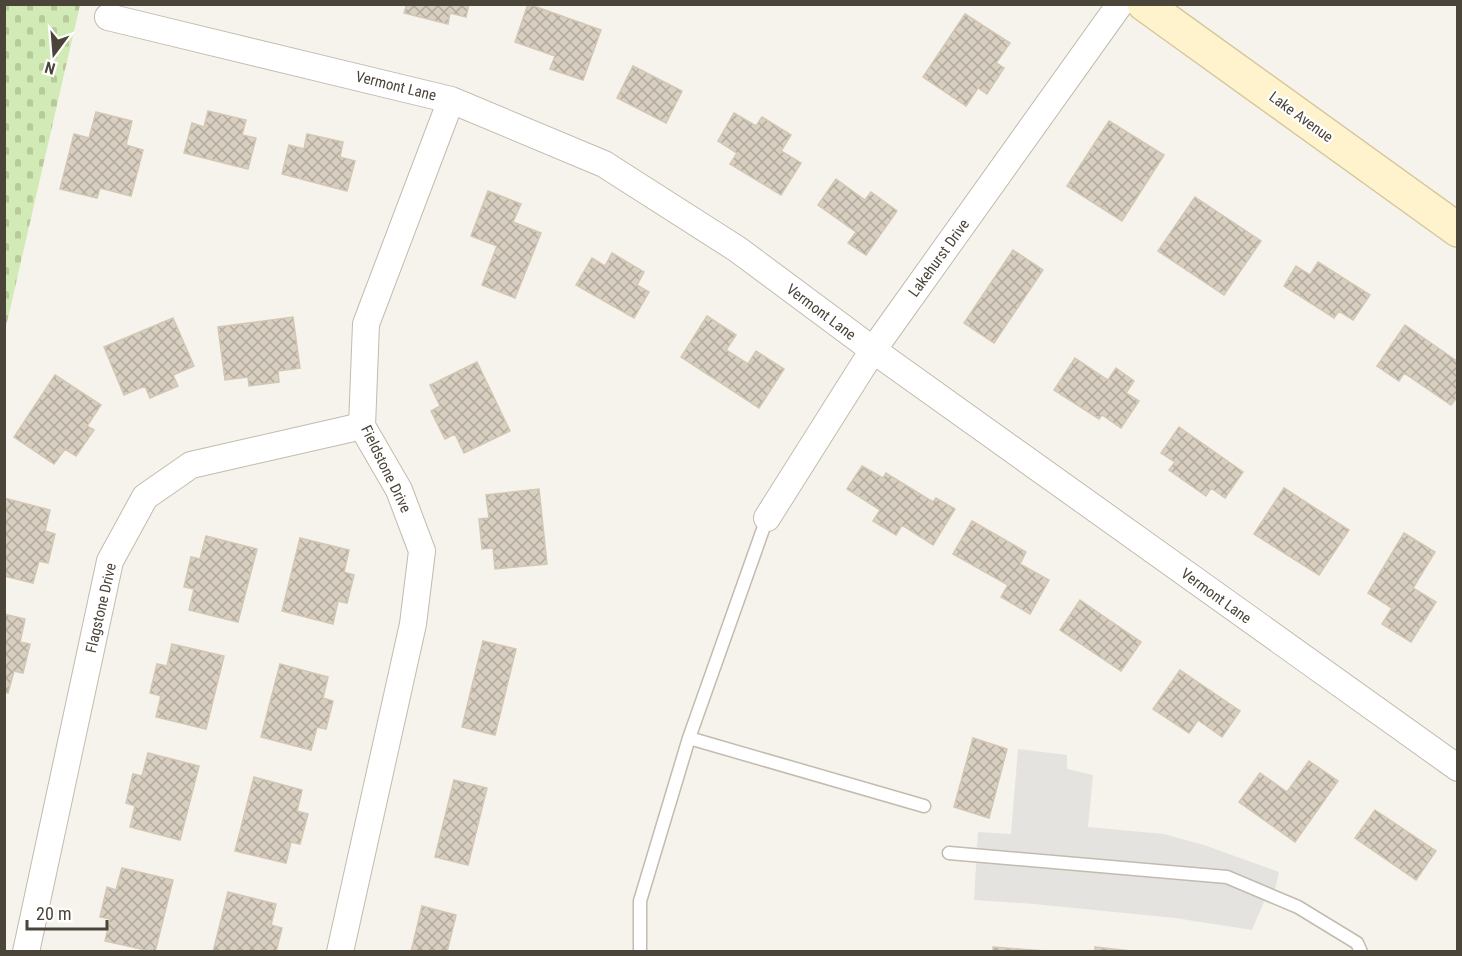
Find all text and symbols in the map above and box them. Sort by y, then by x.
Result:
north arrow [24,24,84,84]
text: N [43,57,57,78]
street label: Vermont Lane [354,67,438,105]
street label: Lake Avenue [1266,88,1336,146]
street label: Lakehurst Drive [905,216,973,300]
street label: Vermont Lane [783,280,859,344]
street label: Fieldstone Drive [357,422,415,516]
street label: Flagstone Drive [82,561,120,655]
street label: Vermont Lane [1177,565,1255,627]
scale bar [27,893,106,931]
text: 20 m [36,903,71,924]

